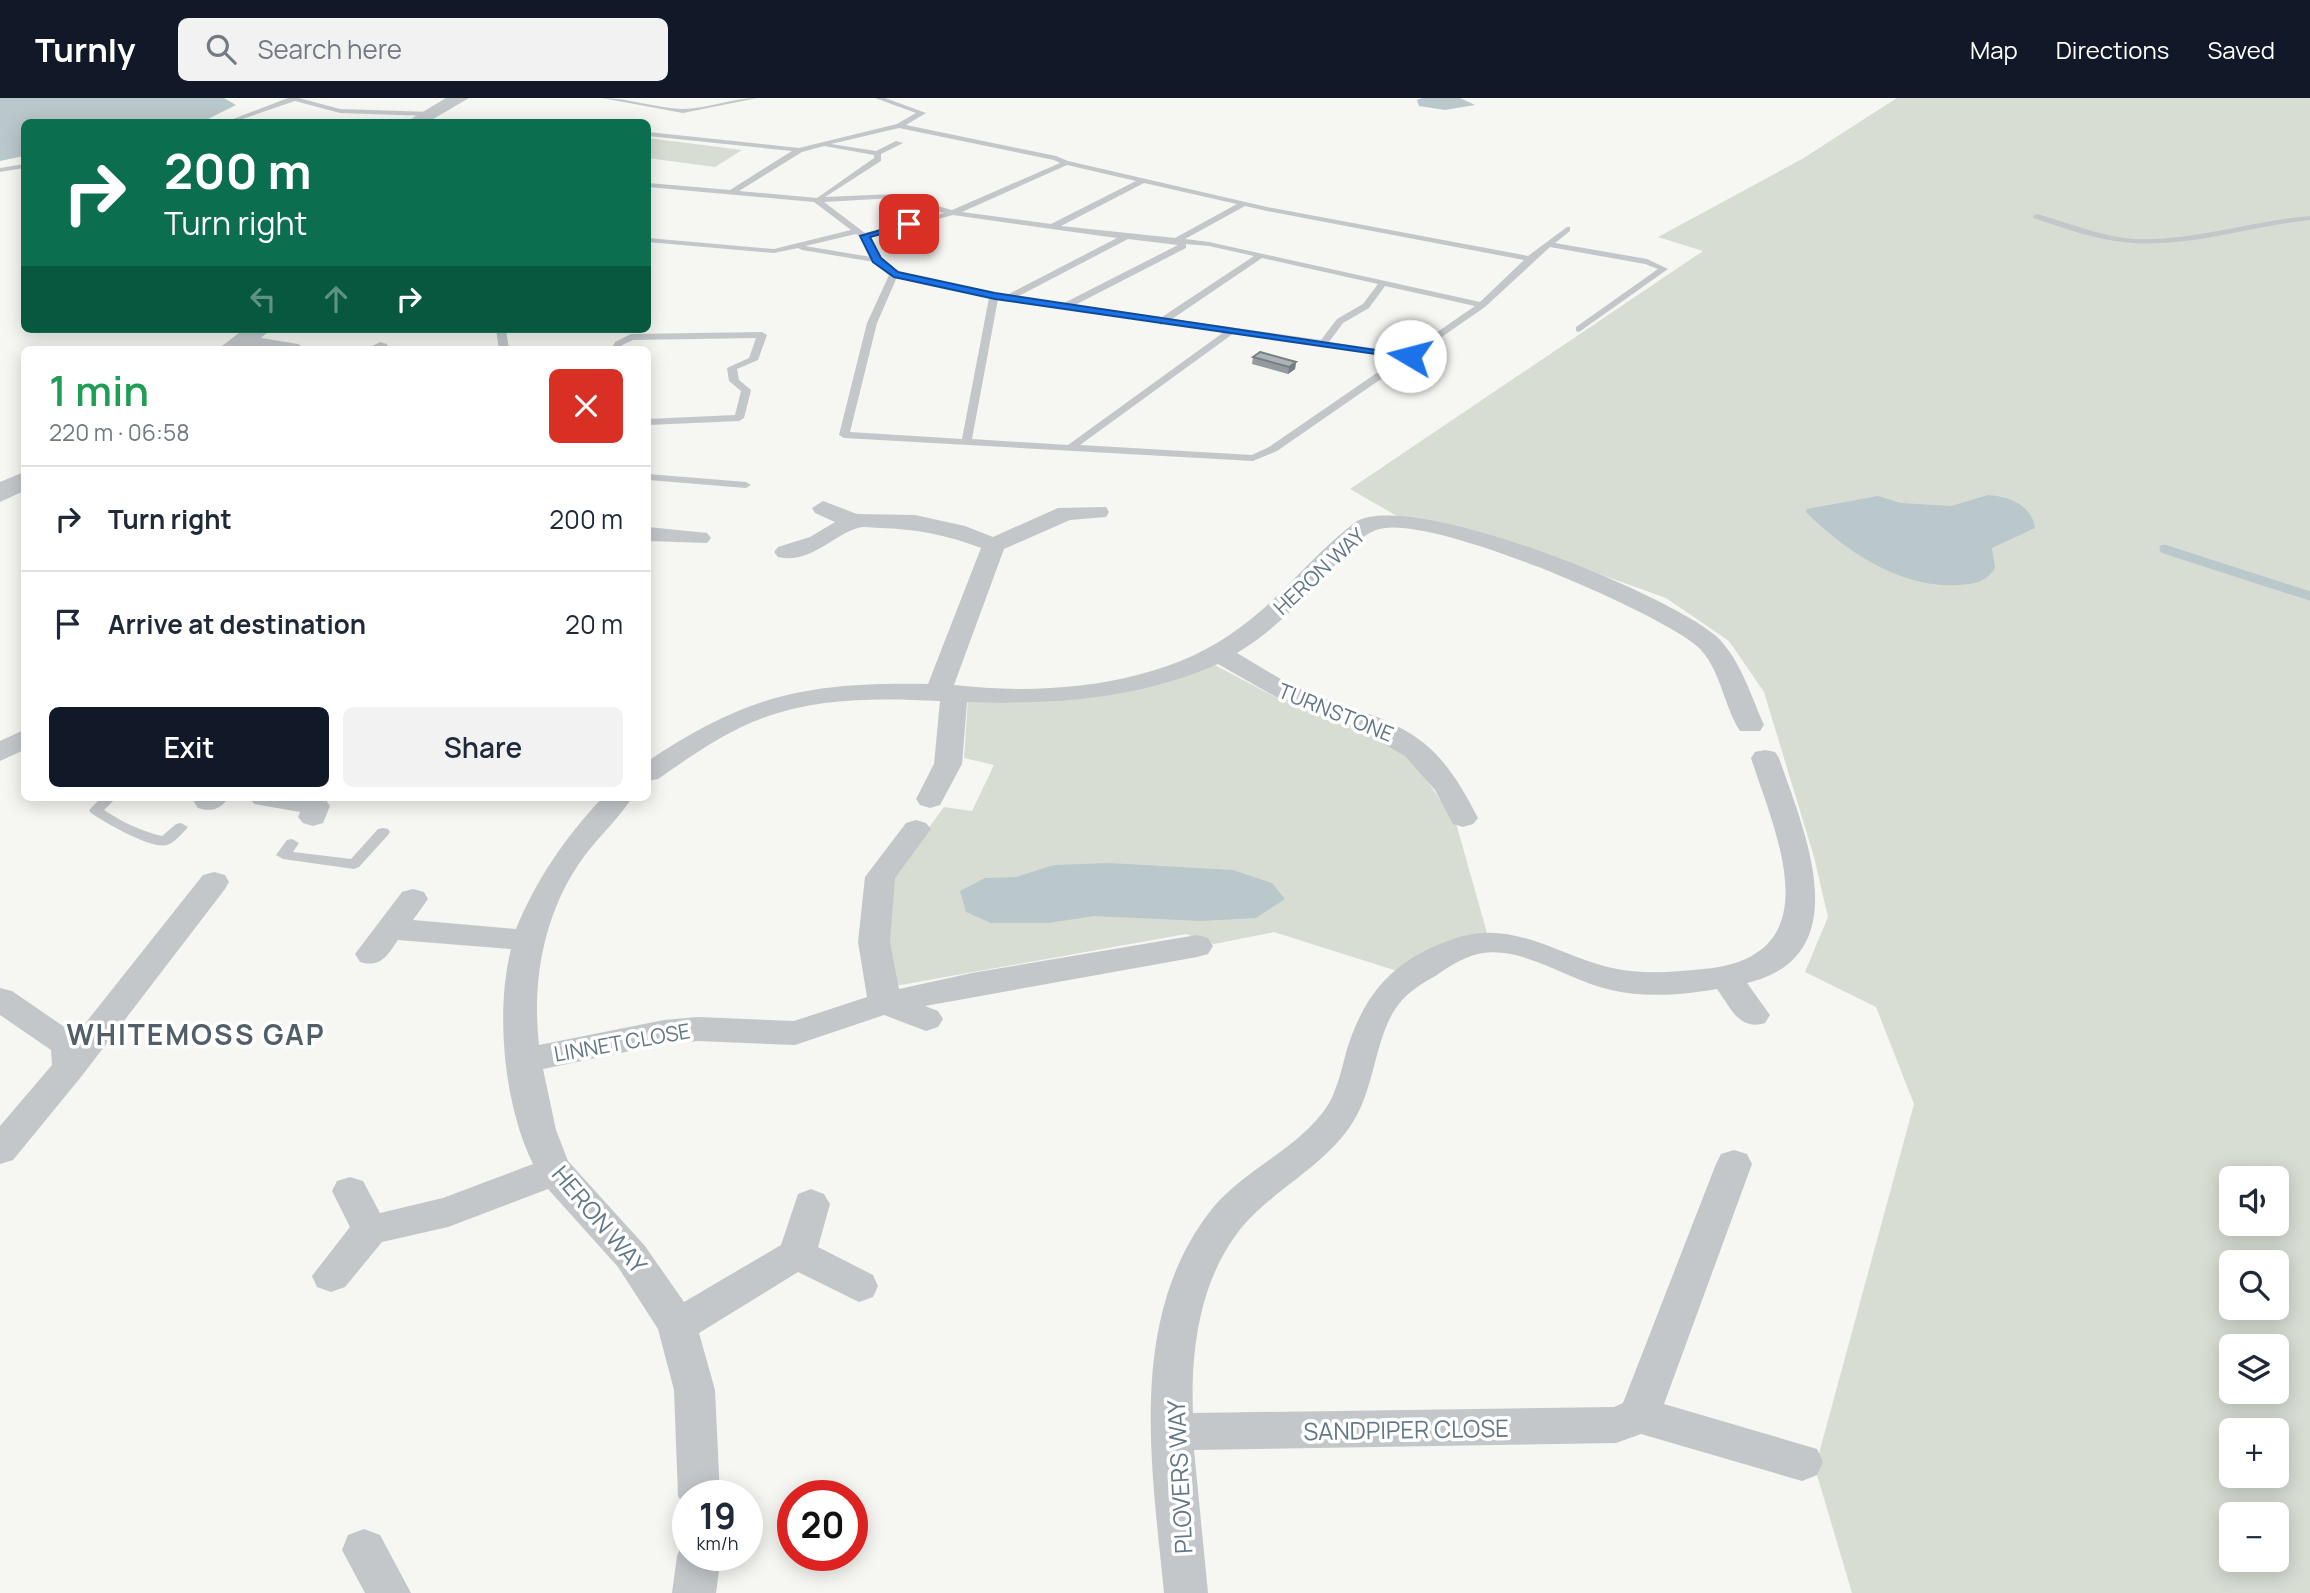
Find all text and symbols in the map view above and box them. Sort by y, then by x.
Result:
search box [178,18,668,81]
text: Turnly [35,27,136,72]
icon: search [202,30,240,68]
text: Search here [258,31,402,67]
text: Map [1970,33,2018,66]
text: Directions [2056,33,2169,66]
text: Saved [2207,33,2275,66]
text: 200 m [164,137,312,204]
icon: right [49,147,140,238]
pin [879,194,939,254]
text: Turn right [164,201,307,245]
icon: arrive [890,205,928,243]
icon: left [244,280,282,318]
icon: ahead [317,280,355,318]
icon: right [390,280,428,318]
position arrow [1373,319,1447,393]
text: 1 min [49,361,149,419]
button: close [549,369,623,443]
text: 220 m · 06:58 [49,416,190,448]
icon: right [49,500,87,538]
text: Turn right [108,501,232,537]
text: 200 m [549,501,623,537]
street label: HERON WAY [1267,521,1371,621]
icon: arrive [49,605,87,643]
text: Arrive at destination [108,606,366,642]
text: 20 m [565,606,623,642]
street label: TURNSTONE [1274,676,1398,748]
button: Exit [49,707,329,787]
button: Share [343,707,623,787]
district label: WHITEMOSS GAP [66,1015,326,1053]
street label: LINNET CLOSE [552,1016,692,1068]
street label: HERON WAY [545,1158,655,1281]
map controls [2219,1166,2289,1572]
button: sound [2219,1166,2289,1236]
button: search [2219,1250,2289,1320]
button: layers [2219,1334,2289,1404]
street label: PLOVERS WAY [1158,1399,1199,1555]
street label: SANDPIPER CLOSE [1303,1411,1509,1447]
button: + [2219,1418,2289,1488]
speed limit sign: 20 [777,1480,868,1571]
text: 19 [699,1492,736,1540]
button: − [2219,1502,2289,1572]
text: km/h [697,1531,738,1555]

